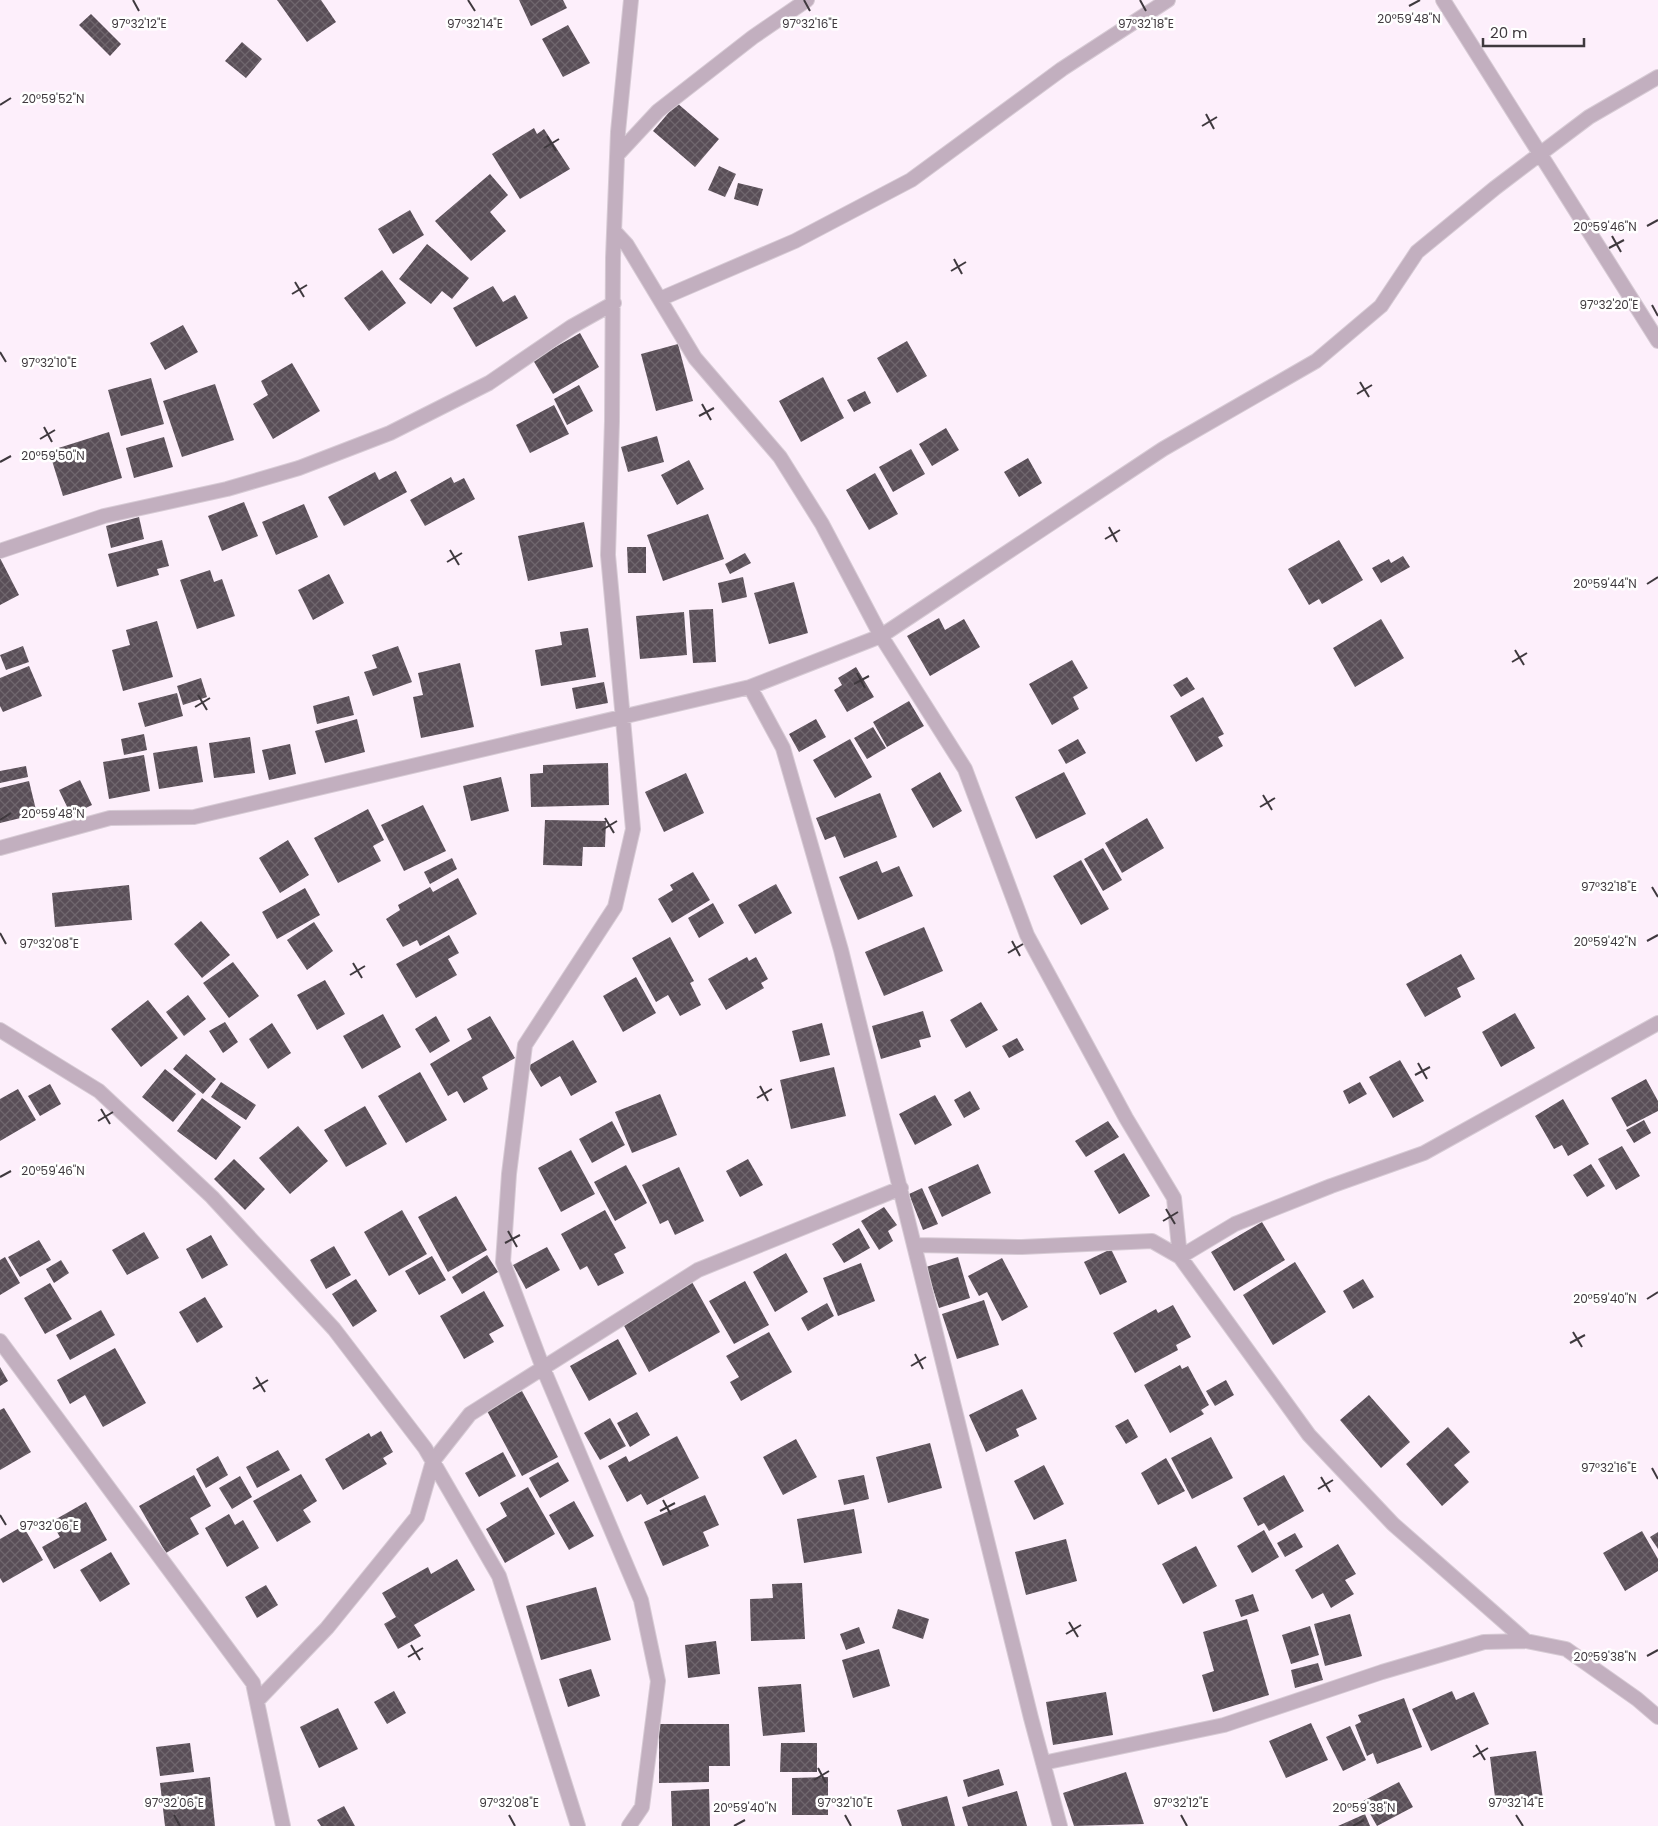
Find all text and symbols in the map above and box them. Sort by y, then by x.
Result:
text: 20°59'48"N [1377,10,1441,27]
text: 97°32'12"E [111,15,167,32]
text: 97°32'14"E [447,15,503,32]
text: 97°32'16"E [782,15,838,32]
text: 97°32'18"E [1118,15,1174,32]
scale bar [1483,15,1584,47]
text: 20 m [1490,22,1528,43]
text: 20°59'52"N [22,90,84,107]
text: 20°59'46"N [1573,218,1637,235]
text: 97°32'20"E [1579,296,1639,313]
text: 97°32'10"E [21,354,77,371]
text: 20°59'50"N [21,447,85,464]
text: 20°59'44"N [1573,575,1637,592]
text: 20°59'48"N [21,805,85,822]
text: 97°32'18"E [1581,878,1637,895]
text: 20°59'42"N [1574,933,1636,950]
text: 97°32'08"E [19,935,79,952]
text: 20°59'46"N [21,1162,85,1179]
text: 20°59'40"N [1573,1290,1637,1307]
text: 97°32'16"E [1581,1459,1637,1476]
text: 97°32'06"E [19,1517,79,1534]
text: 20°59'38"N [1574,1648,1636,1665]
text: 97°32'06"E [144,1794,204,1811]
text: 97°32'08"E [479,1794,539,1811]
text: 97°32'10"E [817,1794,873,1811]
text: 97°32'12"E [1153,1794,1209,1811]
text: 97°32'14"E [1488,1794,1544,1811]
text: 20°59'40"N [713,1799,777,1816]
text: 20°59'38"N [1333,1799,1395,1816]

